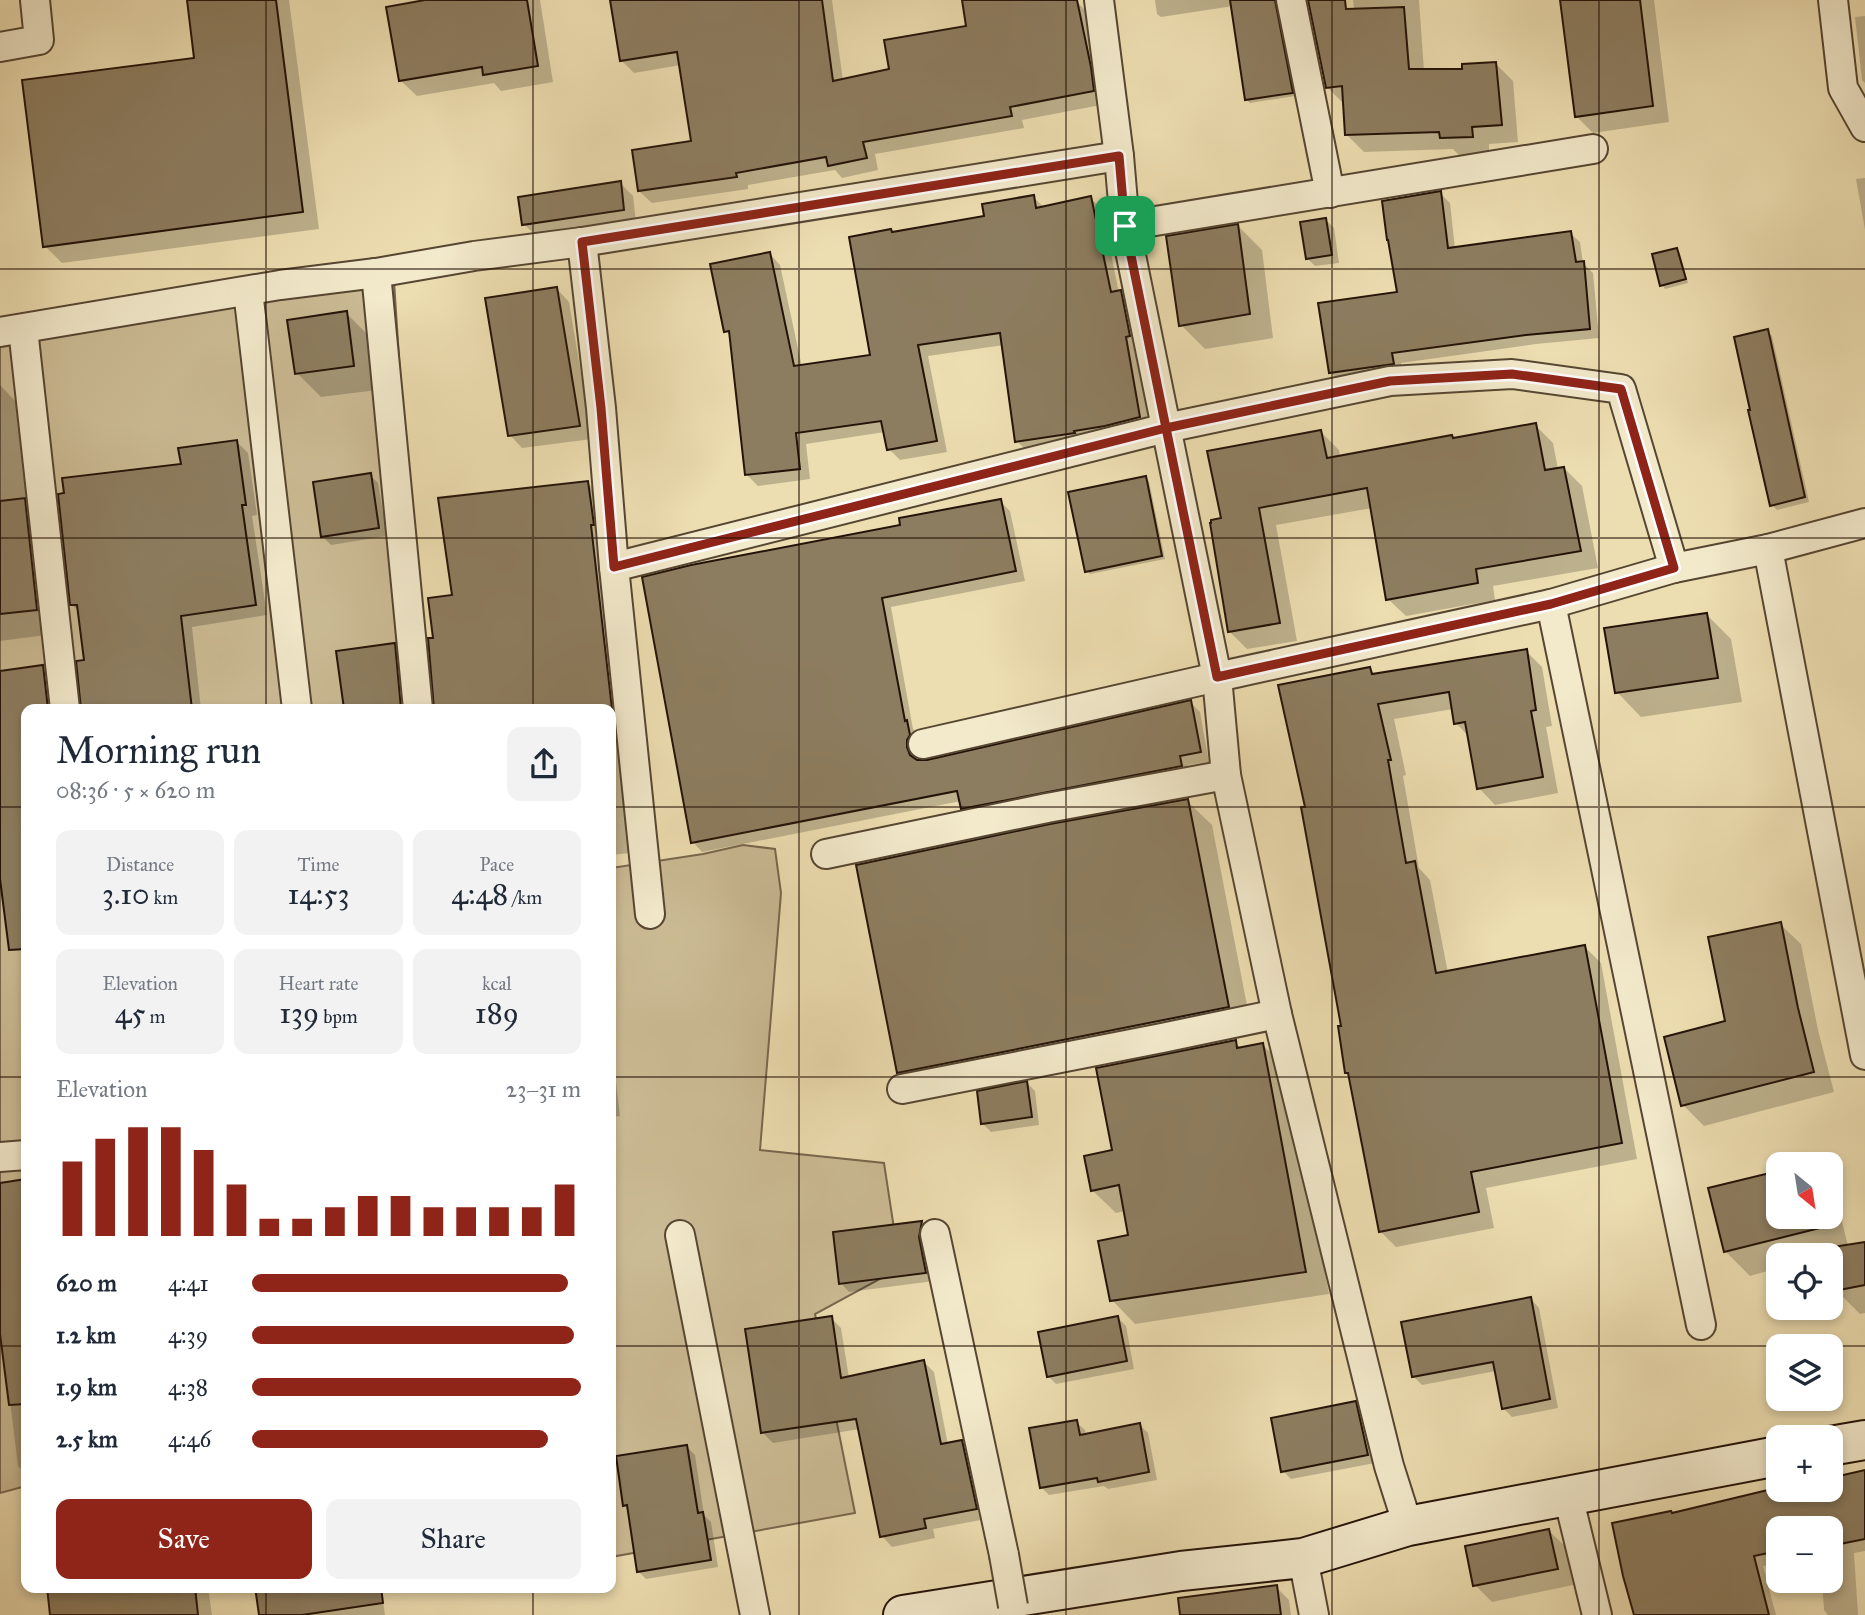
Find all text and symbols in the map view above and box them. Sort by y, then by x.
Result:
pin [1095,196,1155,256]
icon: arrive [1106,207,1144,245]
text: Morning run [56,727,261,773]
button: share [507,727,581,801]
text: 08:36 · 5 × 620 m [56,776,215,804]
text: Distance [106,853,174,876]
text: Time [297,853,340,876]
text: Pace [480,853,514,876]
text: 3.10 [102,876,149,912]
text: 14:53 [287,876,350,912]
text: 4:48 [451,876,508,912]
text: km [149,886,178,909]
text: /km [508,886,542,909]
text: Elevation [102,972,178,995]
text: Heart rate [279,972,358,995]
text: kcal [482,972,512,995]
text: 45 [115,995,145,1031]
text: 139 [279,995,319,1031]
text: 189 [475,995,519,1031]
text: m [145,1005,166,1028]
text: bpm [319,1005,358,1028]
text: Elevation [56,1075,147,1103]
text: 23–31 m [506,1075,581,1103]
north arrow [1766,1152,1843,1228]
map controls [1766,1152,1843,1593]
button: locate [1766,1243,1843,1320]
text: 620 m [56,1269,117,1297]
text: 4:41 [168,1269,209,1297]
text: 1.2 km [56,1321,116,1349]
text: 4:39 [168,1321,208,1349]
button: layers [1766,1334,1843,1411]
text: 1.9 km [56,1373,117,1401]
text: 4:38 [168,1373,208,1401]
text: 2.5 km [56,1425,118,1453]
text: 4:46 [168,1425,211,1453]
button: + [1766,1425,1843,1502]
button: Save [56,1499,312,1579]
button: Share [326,1499,581,1579]
button: − [1766,1516,1843,1593]

